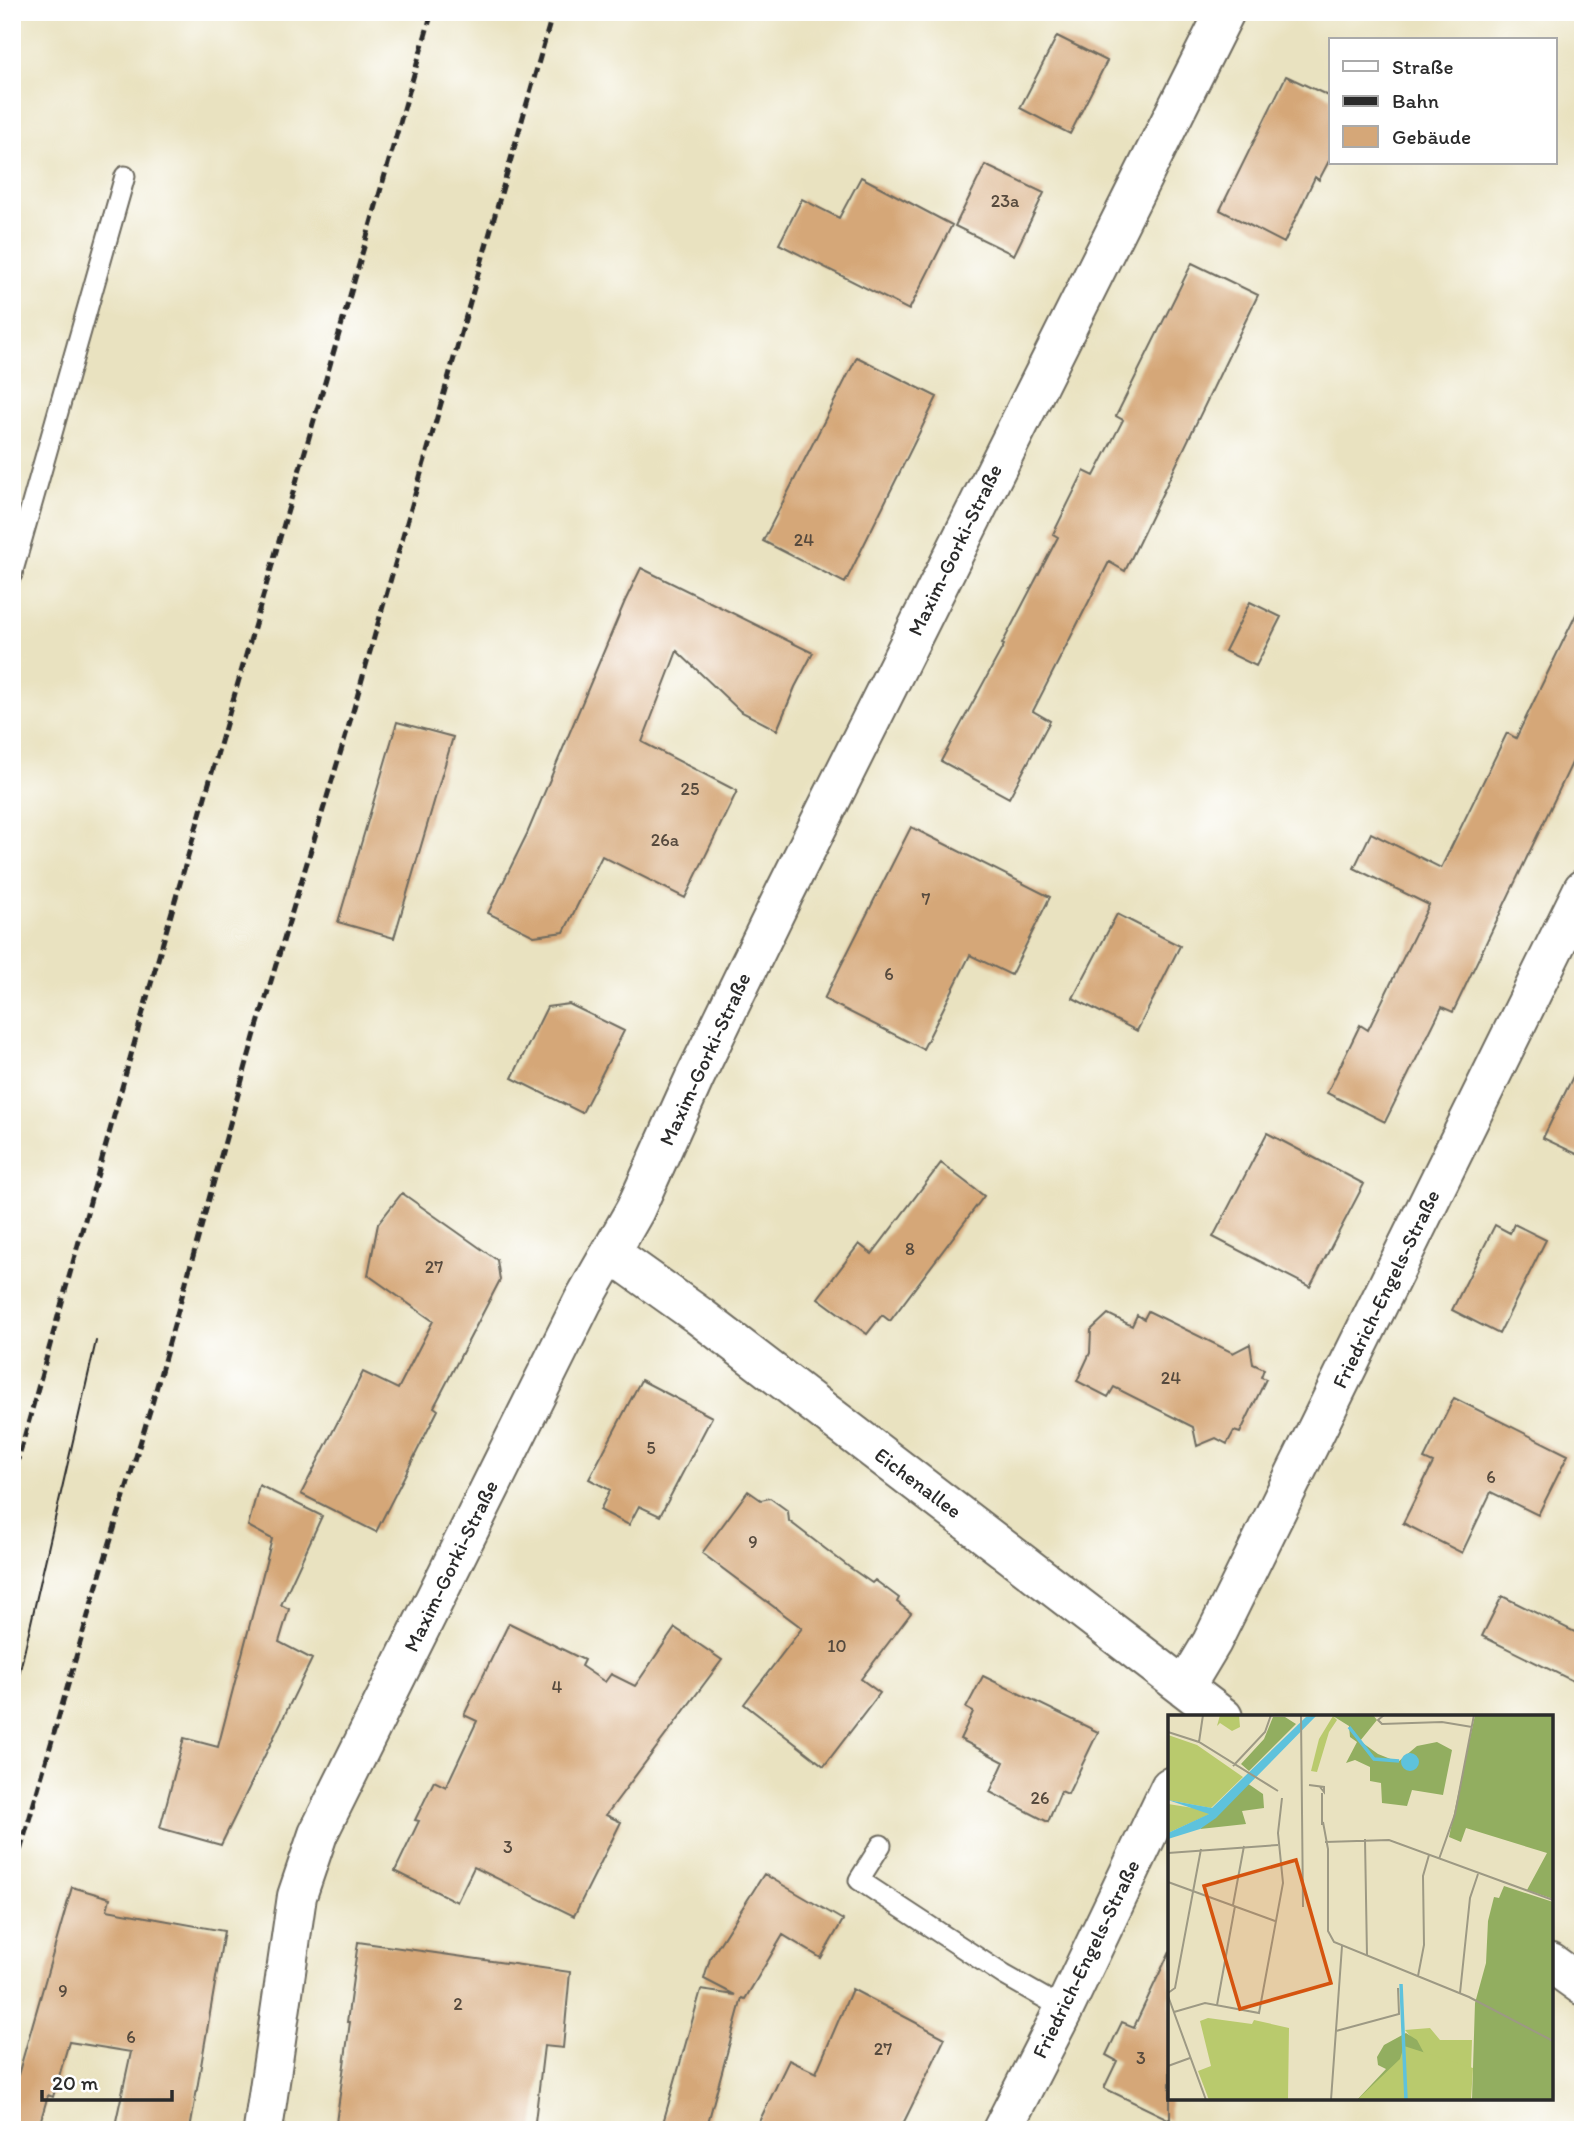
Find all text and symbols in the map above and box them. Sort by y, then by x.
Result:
legend [1329,38,1556,164]
text: Straße [1392,54,1453,79]
text: Bahn [1392,88,1439,113]
text: Gebäude [1392,124,1471,149]
house number: 23a [991,190,1020,212]
street label: Maxim-Gorki-Straße [902,460,1007,640]
house number: 24 [794,529,814,551]
house number: 25 [681,778,699,800]
house number: 26a [651,829,680,851]
house number: 7 [922,888,931,910]
house number: 6 [884,963,894,985]
street label: Maxim-Gorki-Straße [653,968,756,1149]
street label: Friedrich-Engels-Straße [1327,1185,1445,1392]
house number: 8 [905,1238,915,1260]
house number: 27 [425,1256,443,1278]
house number: 24 [1161,1367,1181,1389]
house number: 5 [646,1437,656,1459]
street label: Eichenallee [870,1442,967,1523]
house number: 6 [1486,1466,1496,1488]
street label: Maxim-Gorki-Straße [398,1476,503,1656]
house number: 9 [748,1531,758,1553]
house number: 10 [827,1635,847,1657]
house number: 4 [552,1676,563,1698]
inset map [1168,1715,1553,2100]
house number: 26 [1031,1787,1050,1809]
house number: 3 [503,1836,513,1858]
street label: Friedrich-Engels-Straße [1027,1855,1145,2062]
house number: 9 [58,1980,68,2002]
house number: 2 [453,1993,463,2015]
house number: 6 [126,2026,136,2048]
house number: 27 [874,2038,892,2060]
house number: 3 [1136,2047,1146,2069]
scale bar [42,2058,172,2102]
text: 20 m [52,2070,99,2095]

